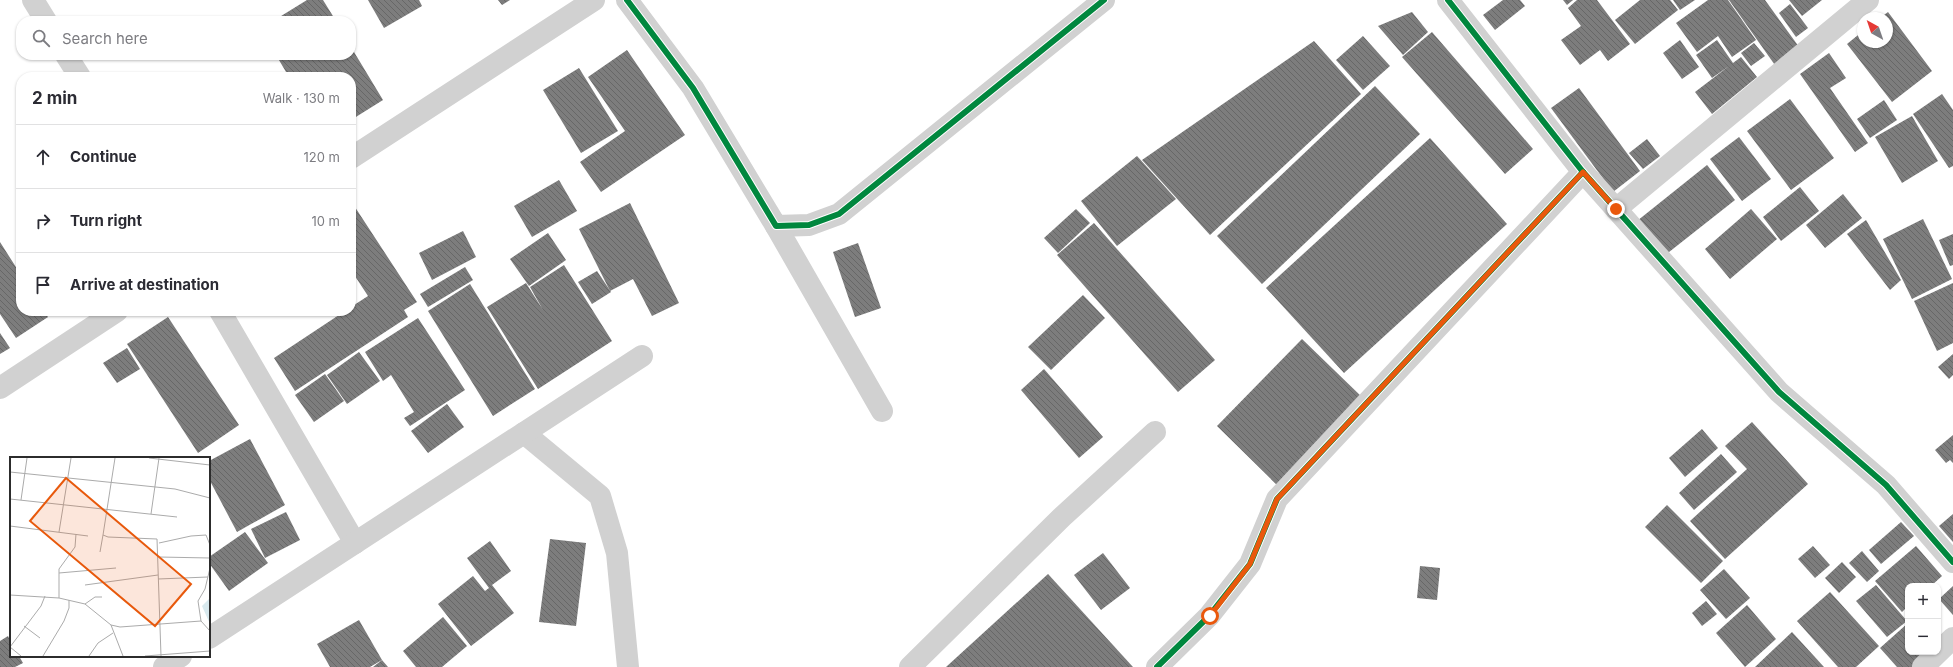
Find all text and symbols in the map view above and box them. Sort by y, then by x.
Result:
north arrow [1857,12,1893,48]
search box [16,16,356,60]
icon: search [30,27,52,49]
text: Search here [62,29,148,48]
text: 2 min [32,88,77,108]
text: Walk · 130 m [263,90,340,106]
icon: ahead [32,146,54,168]
text: Continue [70,147,137,166]
text: 120 m [304,149,340,165]
route end [1607,200,1625,218]
icon: right [32,210,54,232]
text: Turn right [70,211,142,230]
text: 10 m [311,213,340,229]
icon: arrive [32,274,54,296]
text: Arrive at destination [70,275,219,294]
inset map [10,457,210,657]
map controls [1905,583,1941,655]
button: + [1905,583,1941,619]
route start [1201,607,1219,625]
button: − [1905,619,1941,655]

